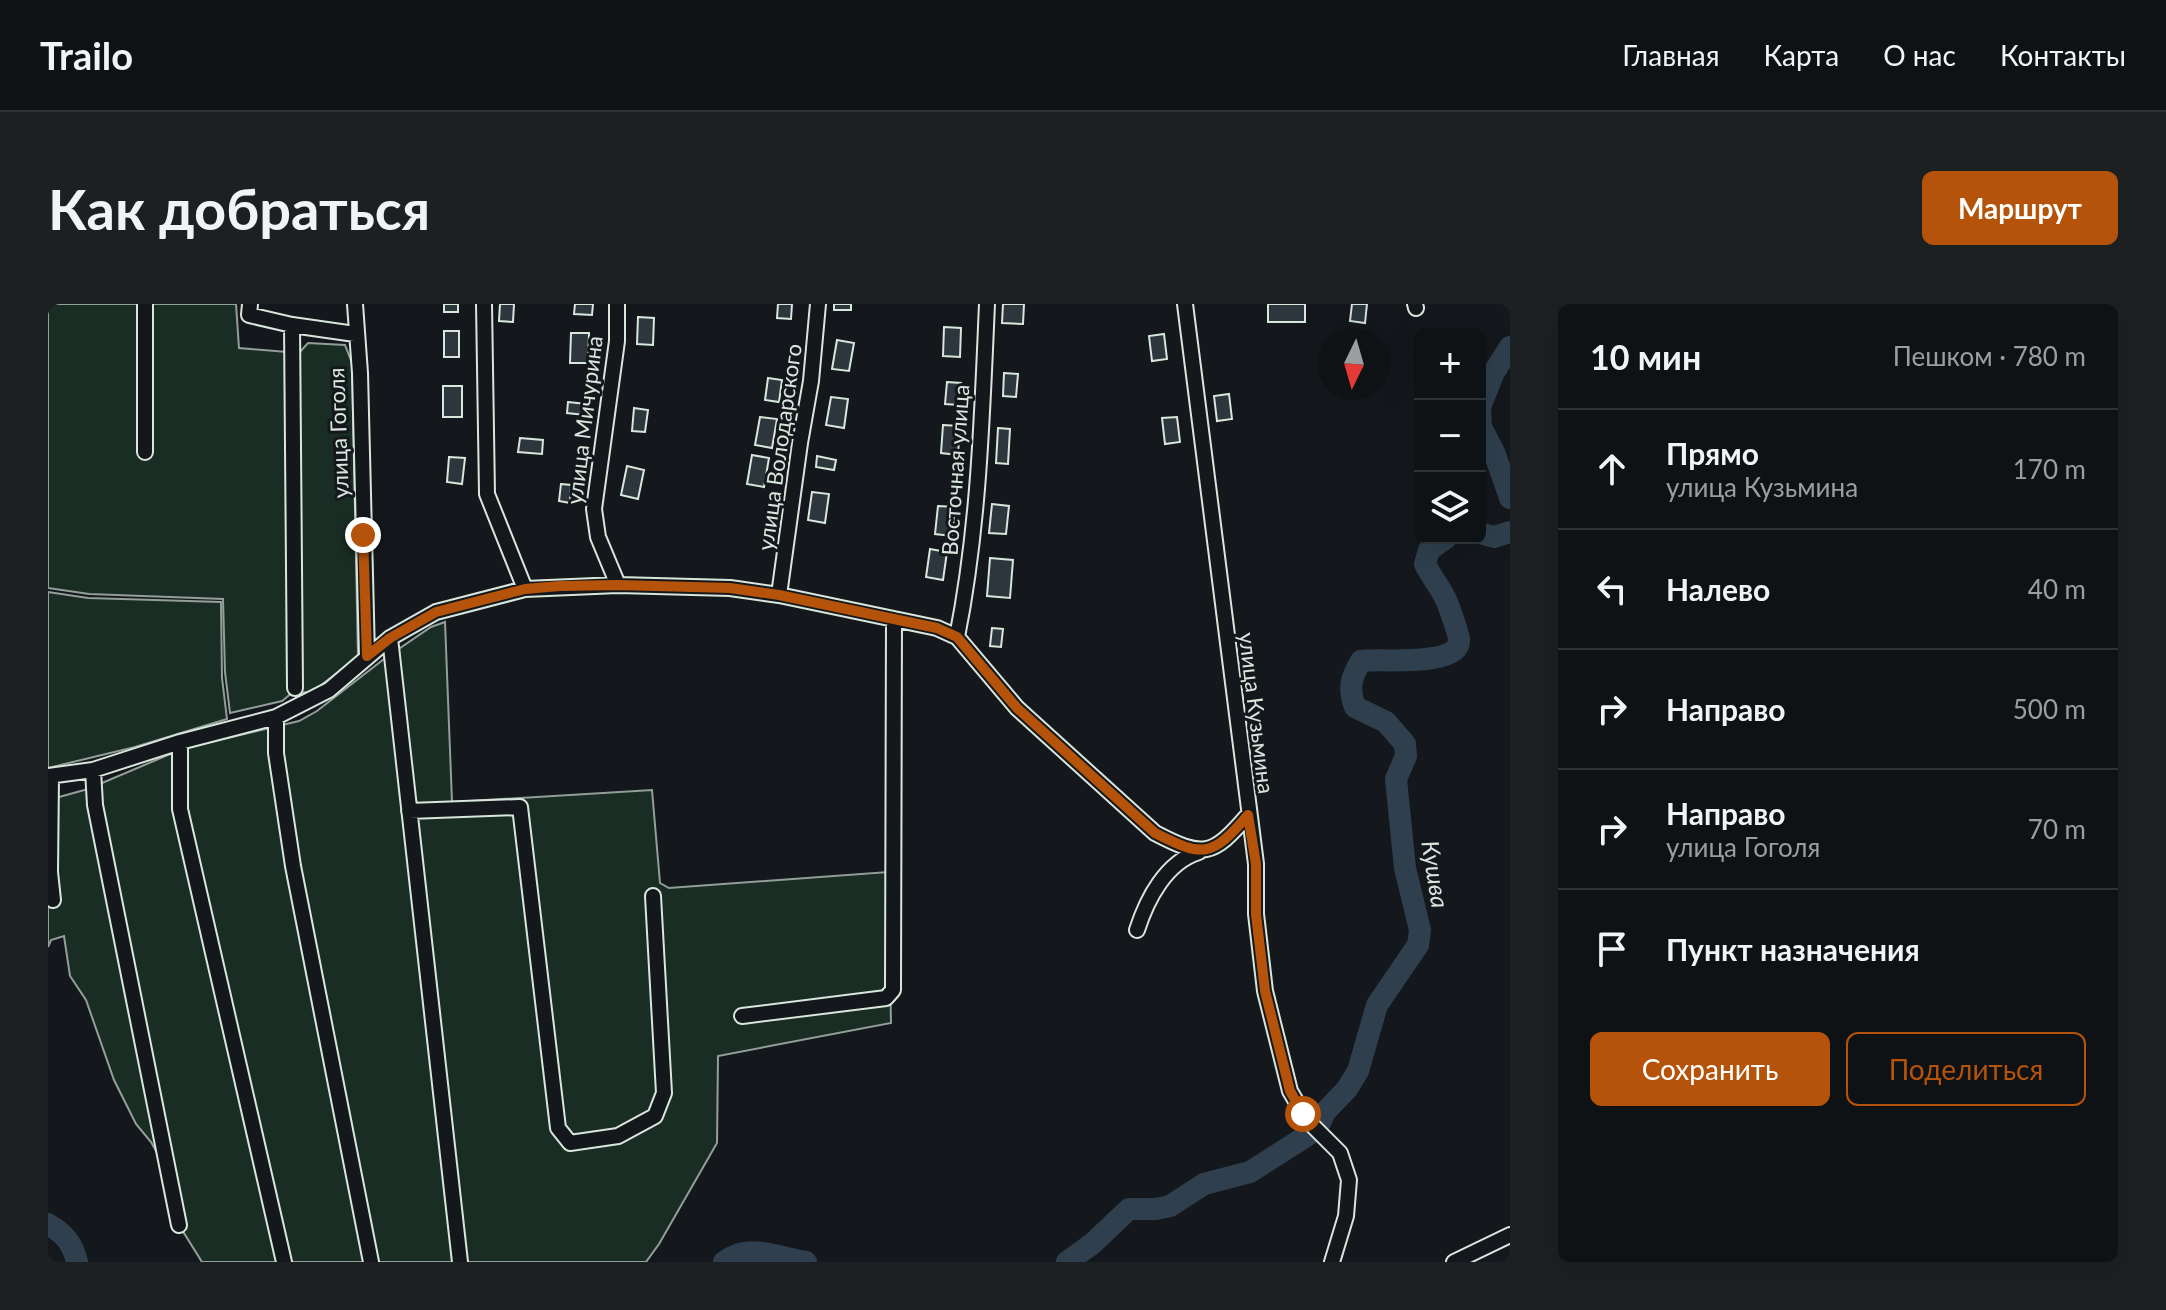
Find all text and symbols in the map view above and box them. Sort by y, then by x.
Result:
text: Trailo [40,32,133,78]
text: Главная [1622,38,1720,72]
text: Карта [1764,38,1839,72]
text: О нас [1883,38,1956,72]
text: Контакты [2000,38,2126,72]
button: Маршрут [1922,171,2118,245]
text: Как добраться [48,175,430,242]
north arrow [1318,328,1390,400]
map controls [1414,328,1486,544]
button: + [1414,328,1486,400]
street label: улица Мичурина [560,334,608,506]
text: 10 мин [1590,336,1701,377]
text: Пешком · 780 m [1893,340,2086,372]
street label: улица Володарского [751,342,807,552]
street label: улица Гоголя [322,367,354,499]
street label: Восточная улица [936,384,974,556]
button: − [1414,400,1486,472]
text: Прямо [1666,435,1759,471]
icon: ahead [1590,447,1634,491]
text: 170 m [2013,453,2086,485]
text: улица Кузьмина [1666,471,1858,503]
button: layers [1414,472,1486,544]
route end [345,517,381,553]
icon: left [1590,567,1634,611]
text: Налево [1666,571,1770,607]
text: 40 m [2028,573,2086,605]
street label: улица Кузьмина [1234,631,1280,795]
icon: right [1590,687,1634,731]
text: Направо [1666,691,1786,727]
text: 500 m [2013,693,2086,725]
text: Направо [1666,795,1786,831]
icon: right [1590,807,1634,851]
text: 70 m [2028,813,2086,845]
text: улица Гоголя [1666,831,1820,863]
water label: Кушва [1416,838,1456,910]
icon: arrive [1590,927,1634,971]
text: Пункт назначения [1666,931,1920,967]
button: Сохранить [1590,1032,1830,1106]
button: Поделиться [1846,1032,2086,1106]
route start [1285,1096,1321,1132]

